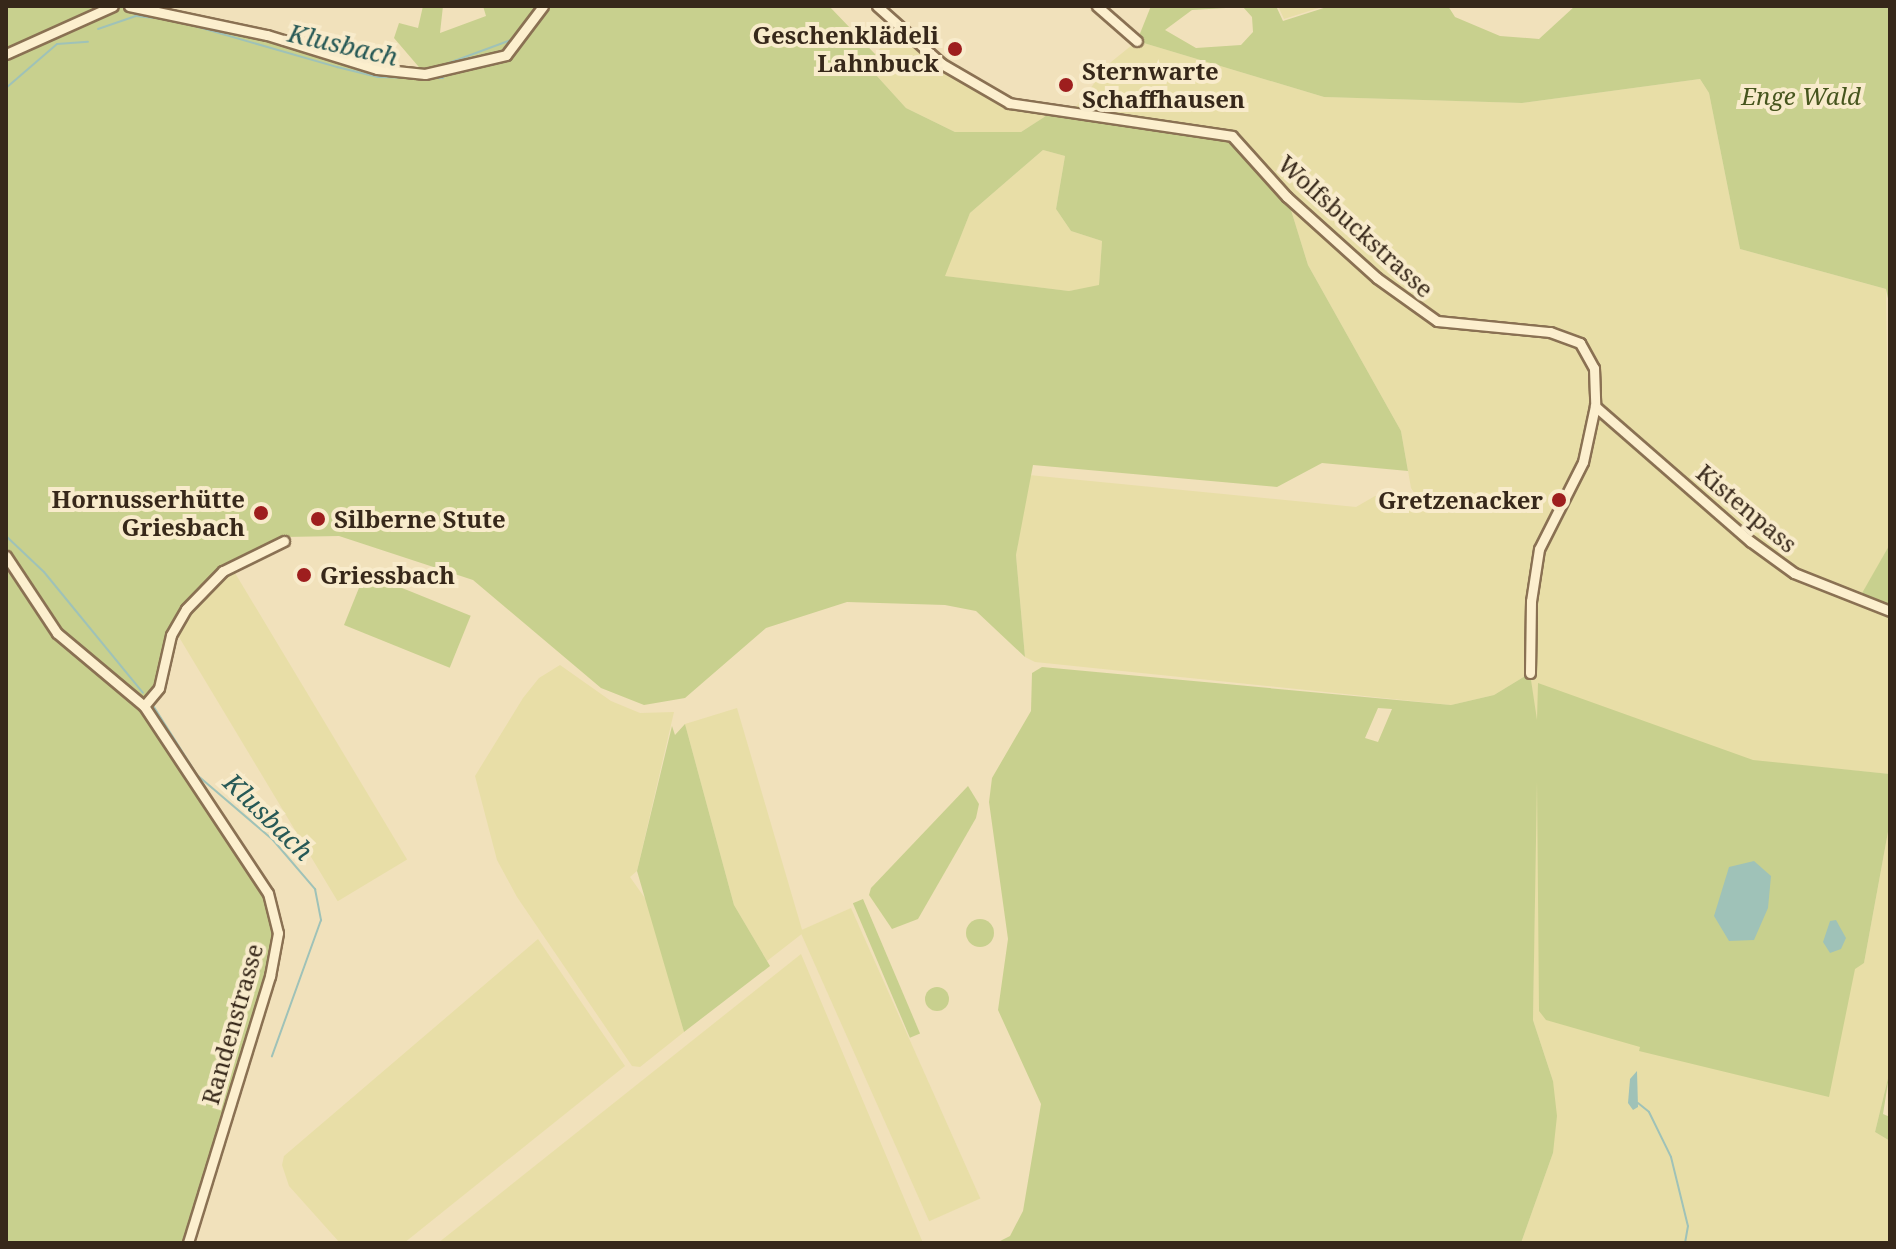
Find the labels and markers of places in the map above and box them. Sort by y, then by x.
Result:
place label: Geschenklädeli Lahnbuck [753,21,939,77]
marker: Geschenklädeli Lahnbuck [946,40,964,58]
place label: Sternwarte Schaffhausen [1082,57,1245,113]
marker: Sternwarte Schaffhausen [1057,76,1075,94]
place label: Hornusserhütte Griesbach [51,485,245,541]
place label: Gretzenacker [1378,486,1543,514]
marker: Gretzenacker [1550,491,1568,509]
marker: Hornusserhütte Griesbach [252,504,270,522]
place label: Silberne Stute [334,505,506,533]
marker: Silberne Stute [309,510,327,528]
place label: Griessbach [320,561,455,589]
marker: Griessbach [295,566,313,584]

